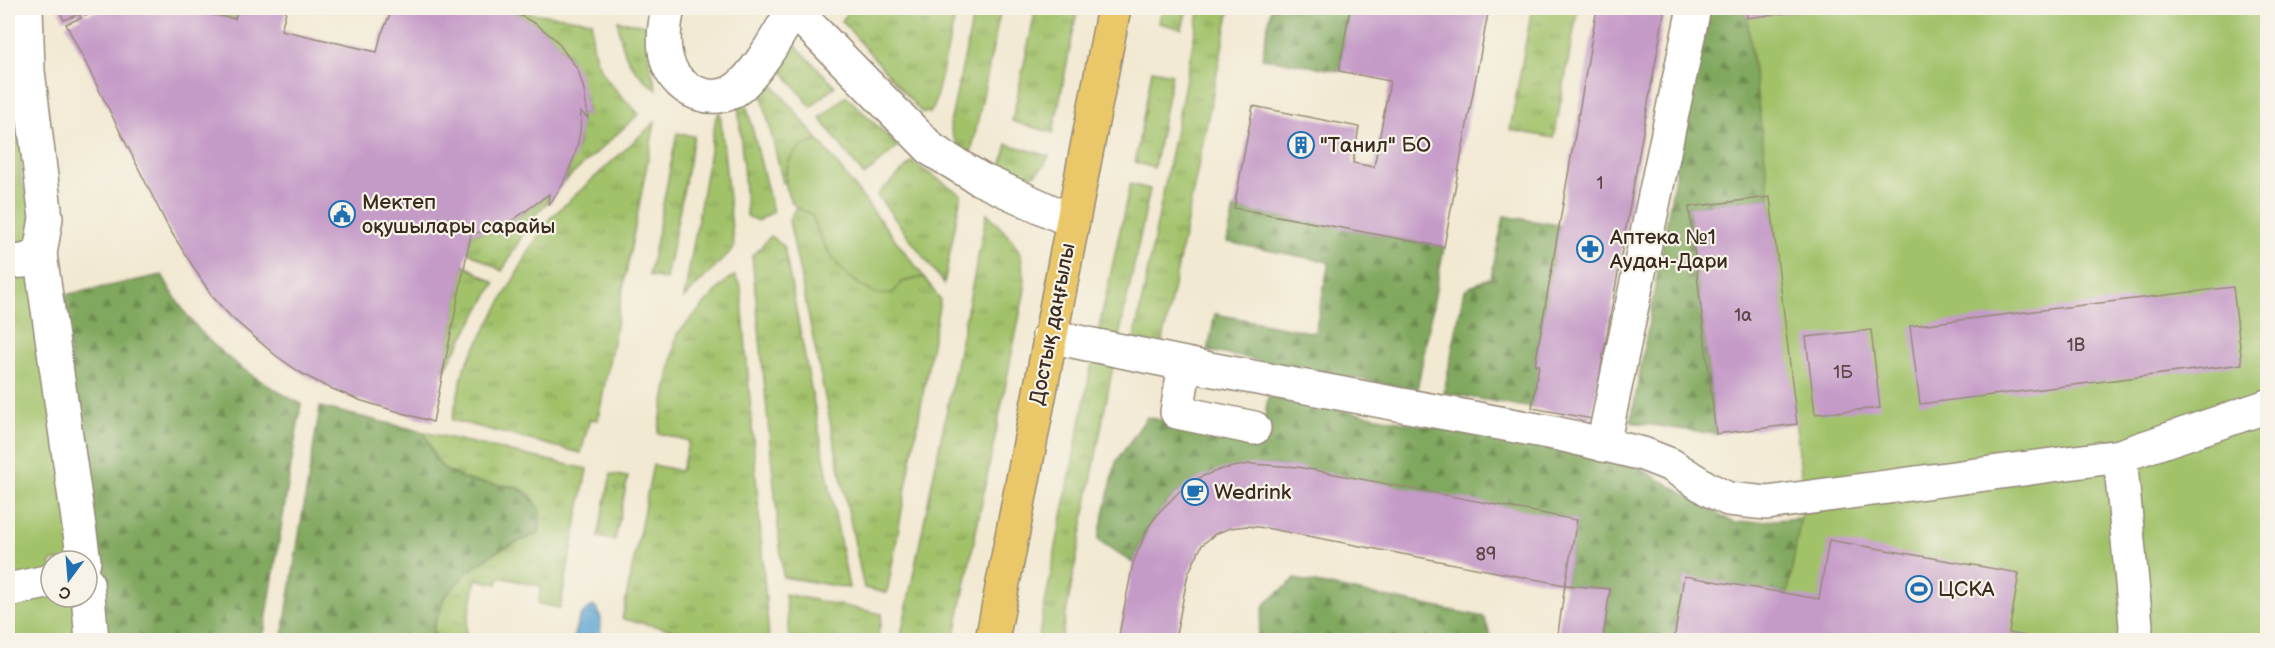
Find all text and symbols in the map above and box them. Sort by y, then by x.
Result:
building icon: "Танил" БО [1286,130,1316,160]
place label: "Танил" БО [1320,133,1431,158]
house number: 1 [1597,173,1603,194]
place label: Мектеп оқушылары сарайы [362,190,555,239]
public building icon: Мектеп оқушылары сарайы [327,199,357,229]
place label: Аптека №1 Аудан-Дари [1609,225,1728,274]
pharmacy icon: Аптека №1 Аудан-Дари [1575,234,1605,264]
street label: Достық даңғылы [1025,241,1080,407]
house number: 1а [1734,305,1752,326]
house number: 1В [2067,335,2085,356]
house number: 1Б [1833,362,1853,383]
cafe icon: Wedrink [1180,477,1210,507]
place label: Wedrink [1214,480,1292,505]
house number: 89 [1476,544,1496,565]
north arrow [39,549,99,609]
sports icon: ЦСКА [1904,574,1934,604]
place label: ЦСКА [1938,577,1995,602]
text: С [57,581,73,603]

